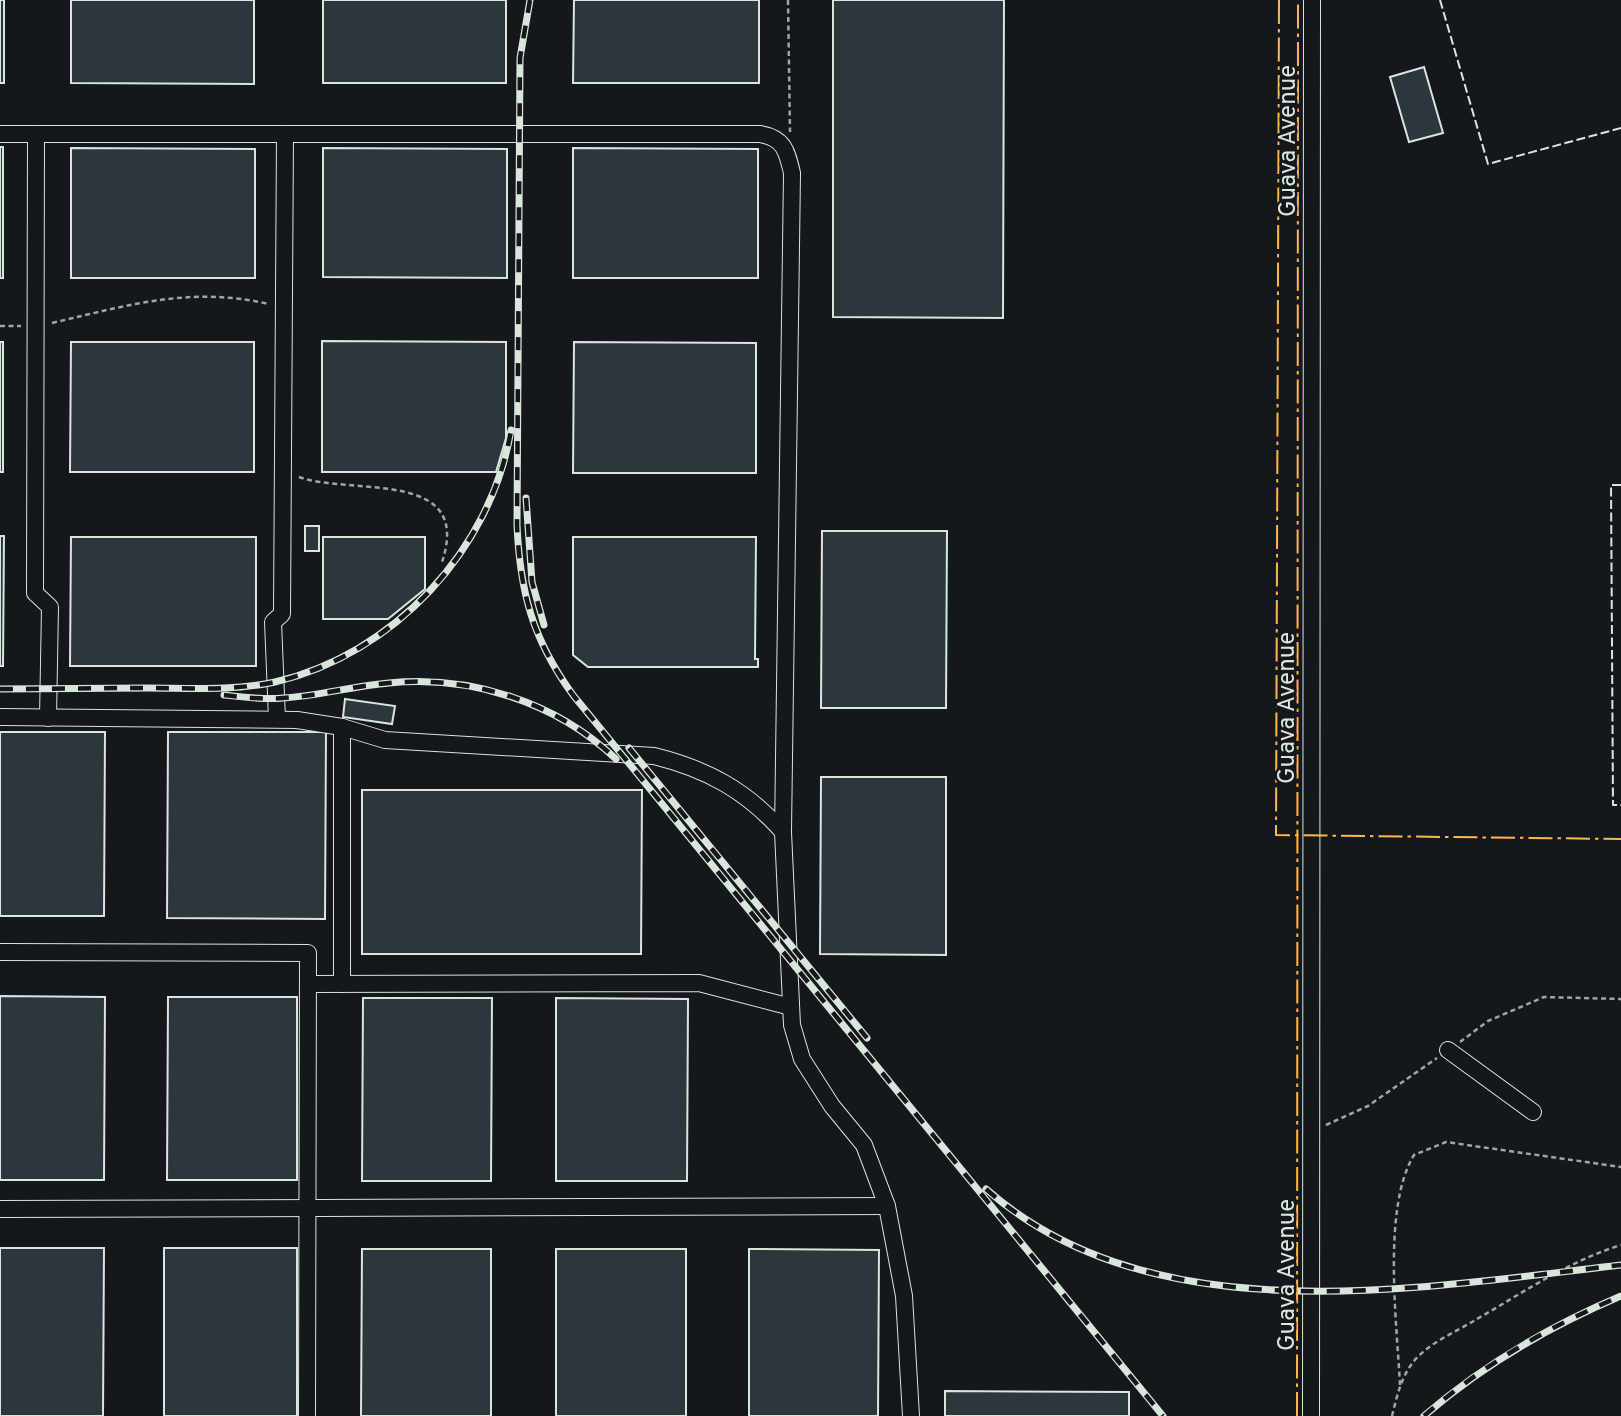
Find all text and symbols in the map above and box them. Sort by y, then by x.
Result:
street label: Guava Avenue [1274,65,1304,217]
street label: Guava Avenue [1273,632,1303,784]
street label: Guava Avenue [1273,1199,1303,1351]

